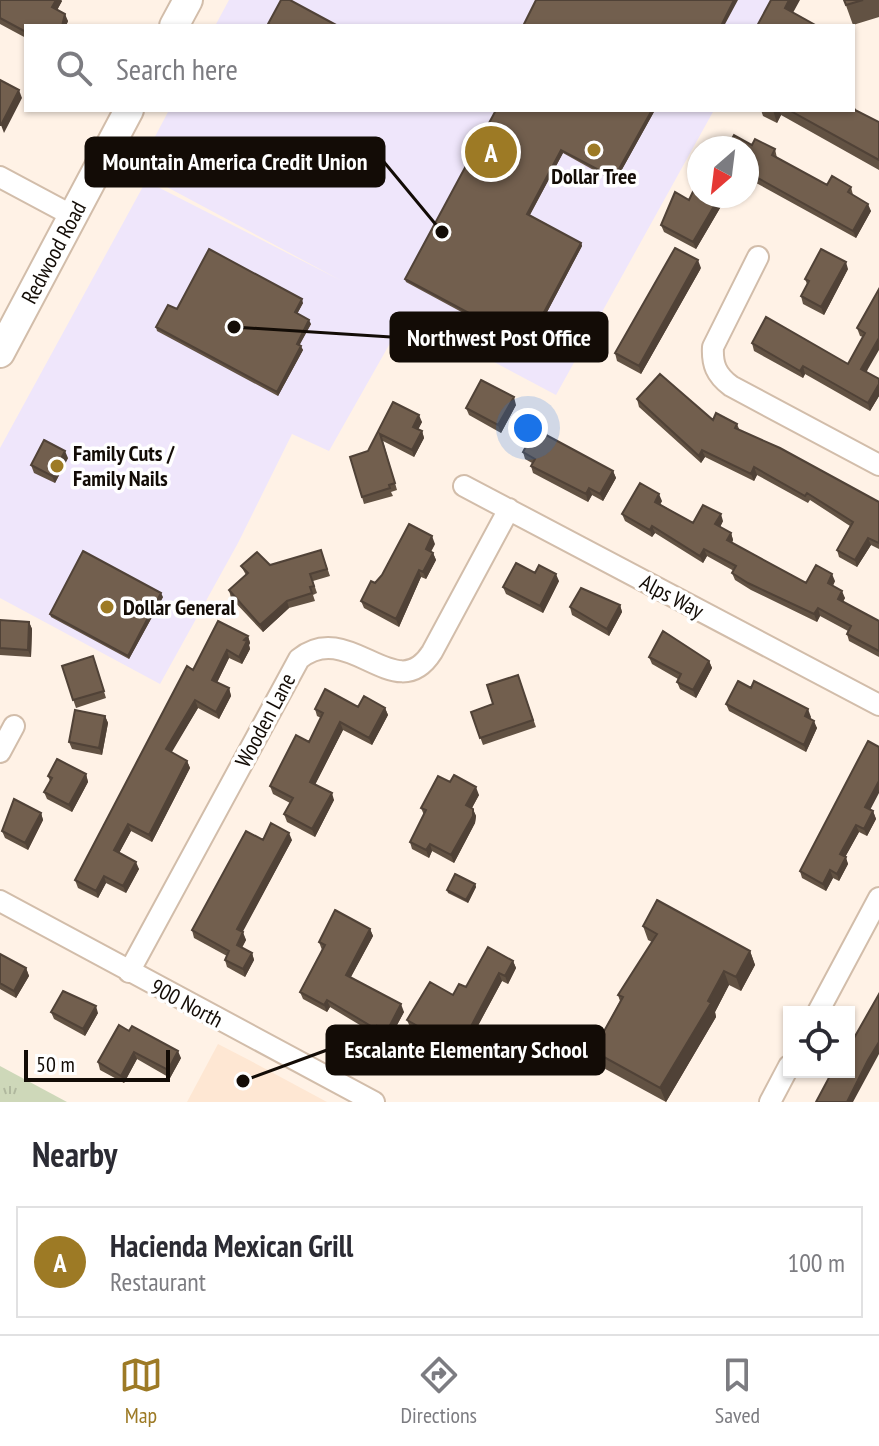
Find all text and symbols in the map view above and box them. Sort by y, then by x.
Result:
search box [24,24,855,112]
icon: search [52,46,96,90]
text: Search here [116,49,238,88]
pin: A [465,122,517,182]
north arrow [687,136,759,208]
callout: Mountain America Credit Union [86,138,384,186]
marker: Dollar Tree [585,141,603,159]
text: Mountain America Credit Union [103,146,367,177]
place label: Dollar Tree [551,162,637,190]
street label: Redwood Road [15,196,92,308]
callout: Northwest Post Office [391,313,607,361]
text: Northwest Post Office [407,322,591,353]
your location [508,408,548,448]
place label: Family Cuts / Family Nails [73,439,176,492]
marker: Family Cuts / Family Nails [48,457,66,475]
street label: Alps Way [635,568,709,625]
place label: Dollar General [123,593,236,621]
marker: Dollar General [98,598,116,616]
street label: Wooden Lane [229,668,301,772]
street label: 900 North [146,972,228,1034]
map controls [783,1006,855,1078]
button: locate [783,1006,855,1078]
callout: Escalante Elementary School [327,1026,604,1074]
text: Escalante Elementary School [344,1034,588,1065]
scale bar [24,1046,170,1082]
text: 50 m [36,1050,75,1078]
text: Nearby [32,1132,117,1176]
text: Hacienda Mexican Grill [110,1226,353,1265]
text: A [53,1246,67,1279]
text: 100 m [787,1246,845,1279]
text: Restaurant [110,1265,206,1298]
tab: Map [119,1353,163,1429]
tab: Directions [401,1353,477,1429]
tab: Saved [715,1353,760,1429]

